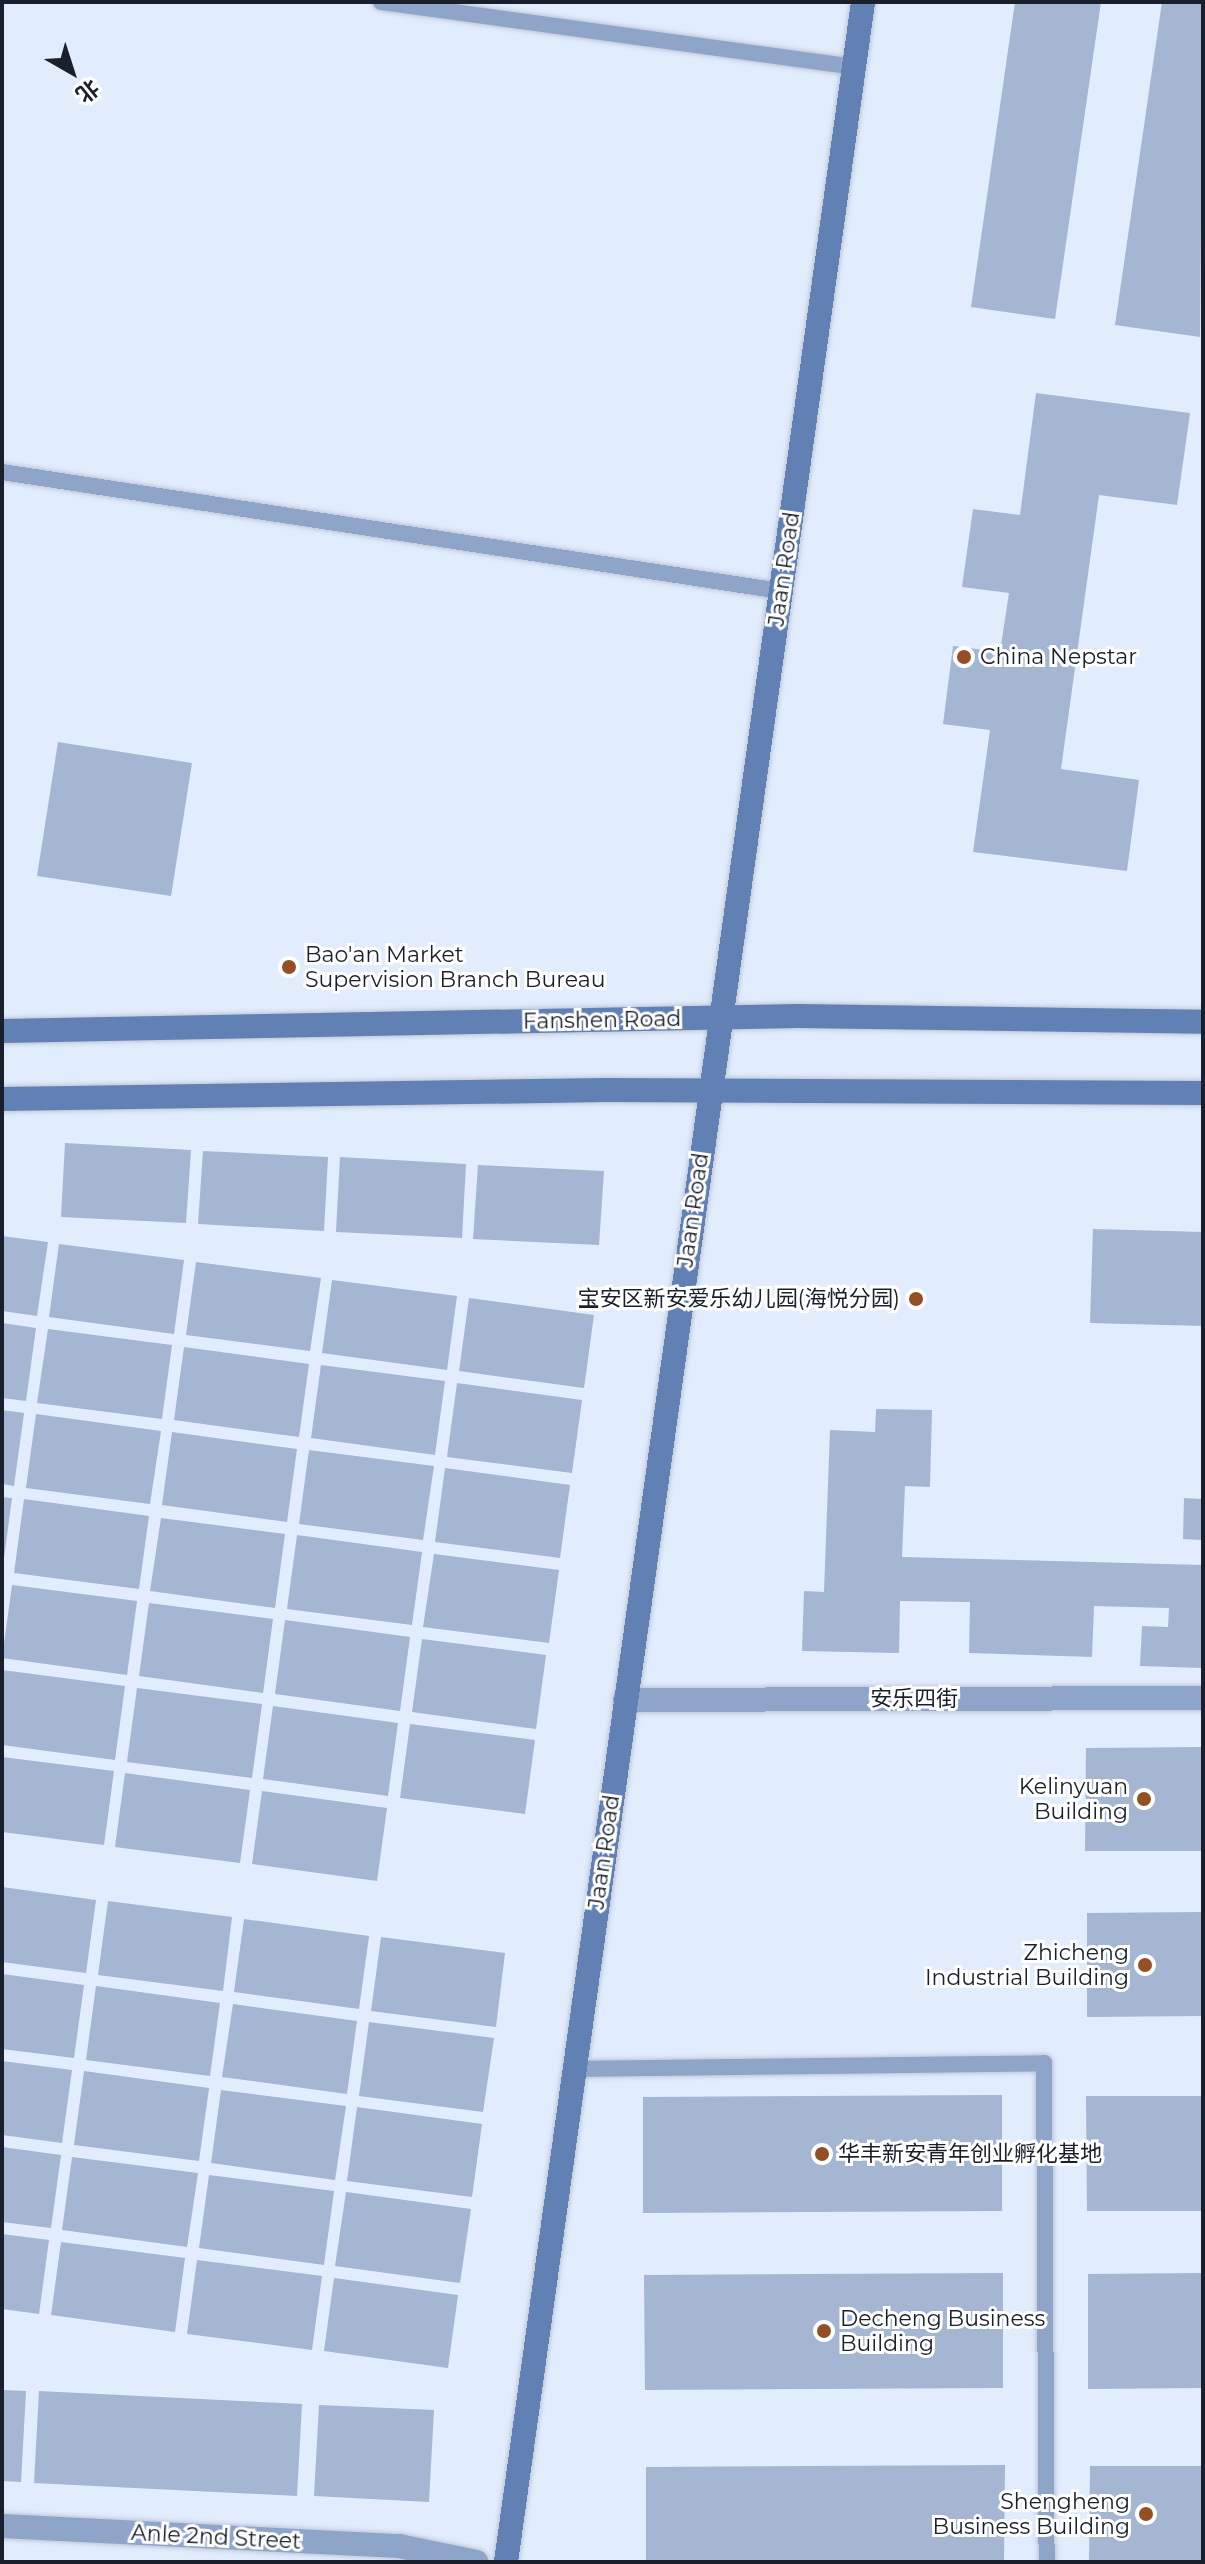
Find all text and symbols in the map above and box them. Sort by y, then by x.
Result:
north arrow [32,32,112,112]
text: 北 [70,74,104,108]
street label: Jaan Road [763,510,805,628]
place label: China Nepstar [980,644,1137,670]
marker: China Nepstar [955,648,973,666]
place label: Bao'an Market Supervision Branch Bureau [305,941,605,992]
marker: Bao'an Market Supervision Branch Bureau [280,958,298,976]
street label: Fanshen Road [523,1005,681,1035]
street label: Jaan Road [672,1151,714,1269]
place label: 宝安区新安爱乐幼儿园(海悦分园) [578,1286,900,1312]
marker: 宝安区新安爱乐幼儿园(海悦分园) [907,1290,925,1308]
street label: 安乐四街 [870,1686,958,1712]
place label: Kelinyuan Building [1019,1773,1128,1824]
marker: Kelinyuan Building [1135,1790,1153,1808]
street label: Jaan Road [583,1793,625,1911]
place label: Zhicheng Industrial Building [925,1939,1129,1990]
marker: Zhicheng Industrial Building [1136,1956,1154,1974]
place label: 华丰新安青年创业孵化基地 [838,2141,1102,2167]
marker: 华丰新安青年创业孵化基地 [813,2145,831,2163]
place label: Decheng Business Building [840,2305,1045,2356]
marker: Decheng Business Building [815,2322,833,2340]
place label: Shengheng Business Building [933,2488,1130,2540]
marker: Shengheng Business Building [1137,2505,1155,2523]
street label: Anle 2nd Street [130,2519,302,2555]

